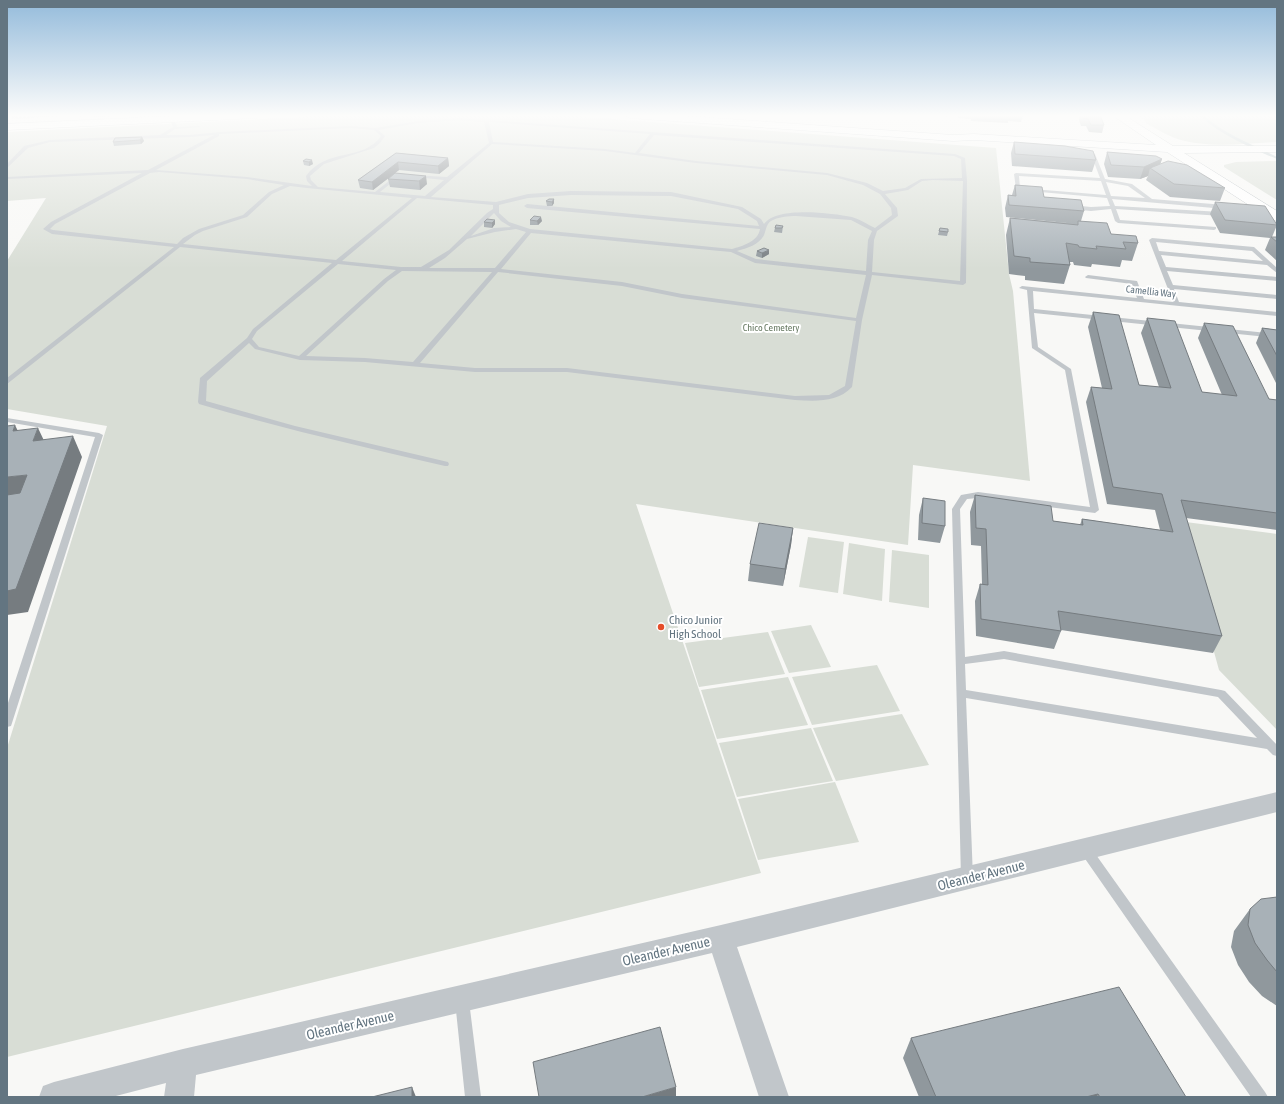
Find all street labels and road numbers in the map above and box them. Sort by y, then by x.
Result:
street label: Camellia Way [1125,283,1177,300]
street label: Oleander Avenue [936,856,1026,894]
street label: Oleander Avenue [621,933,711,969]
street label: Oleander Avenue [305,1007,395,1043]

